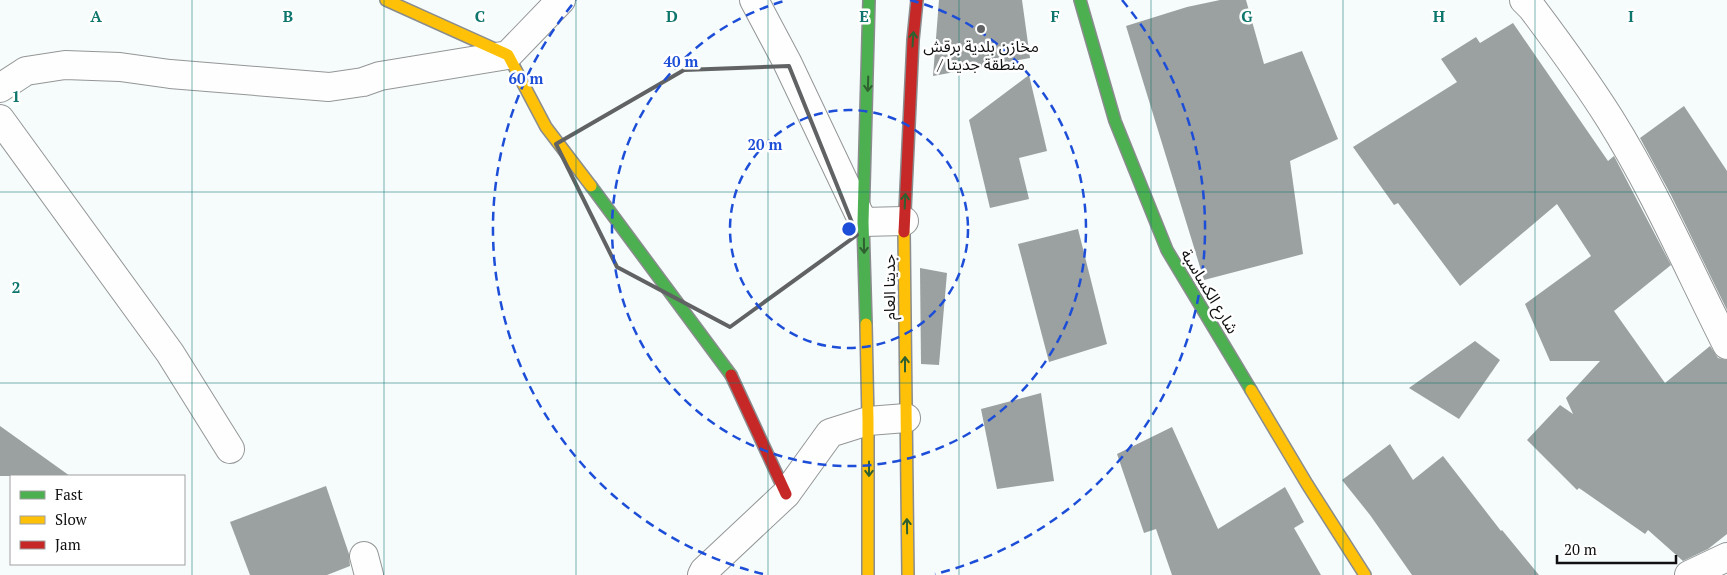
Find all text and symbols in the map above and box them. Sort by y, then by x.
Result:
text: A [90,5,102,27]
text: B [283,5,293,27]
text: C [475,5,485,27]
text: D [666,5,678,27]
text: E [859,5,869,27]
text: F [1050,5,1060,27]
text: G [1241,5,1253,27]
text: H [1433,5,1445,27]
text: I [1628,5,1634,27]
marker: مخازن بلدية برقش / منطقة جديتا [975,23,987,35]
one-way arrow [909,31,918,47]
place label: مخازن بلدية برقش / منطقة جديتا [923,35,1039,75]
text: 40 m [664,51,699,71]
text: 60 m [509,68,544,88]
one-way arrow [863,75,872,91]
text: 1 [11,85,21,107]
text: 20 m [748,134,783,154]
one-way arrow [901,194,910,210]
centre of rings [840,220,858,238]
one-way arrow [859,238,869,254]
street label: شارع الكساسبة [1174,245,1244,339]
street label: جديتا العام [878,254,902,320]
text: 2 [11,276,21,298]
one-way arrow [900,356,910,372]
one-way arrow [864,461,874,477]
legend [10,475,185,565]
text: Fast [55,484,83,504]
text: Slow [55,509,88,529]
one-way arrow [903,519,912,535]
scale bar [1557,532,1676,564]
text: Jam [55,534,81,554]
text: 20 m [1564,539,1597,559]

